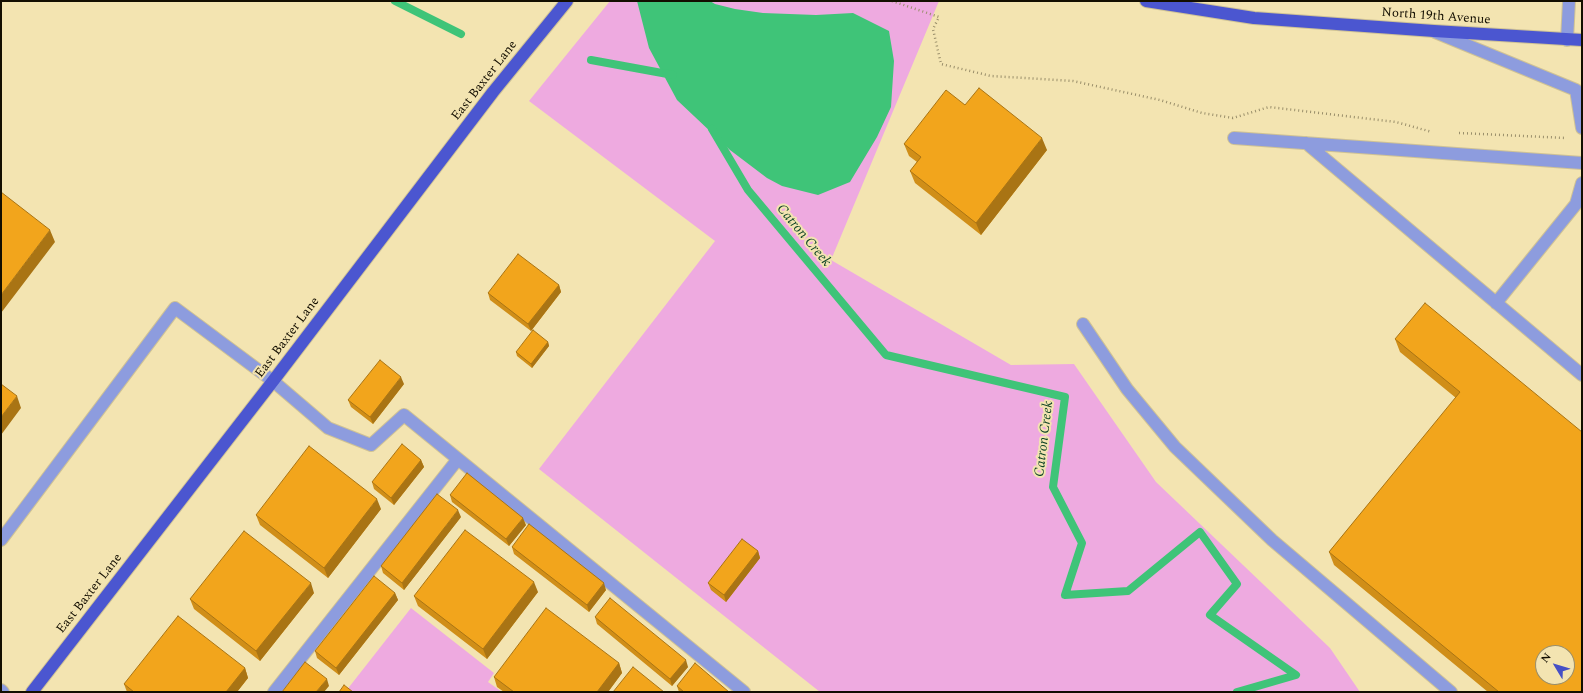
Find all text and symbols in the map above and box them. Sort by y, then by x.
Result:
street label: North 19th Avenue [1381,5,1491,29]
street label: East Baxter Lane [449,38,521,124]
water label: Catron Creek [772,201,834,271]
street label: East Baxter Lane [253,294,323,382]
water label: Catron Creek [1032,400,1058,478]
street label: East Baxter Lane [54,551,126,637]
north arrow [1535,645,1575,685]
text: N [1536,649,1555,667]

